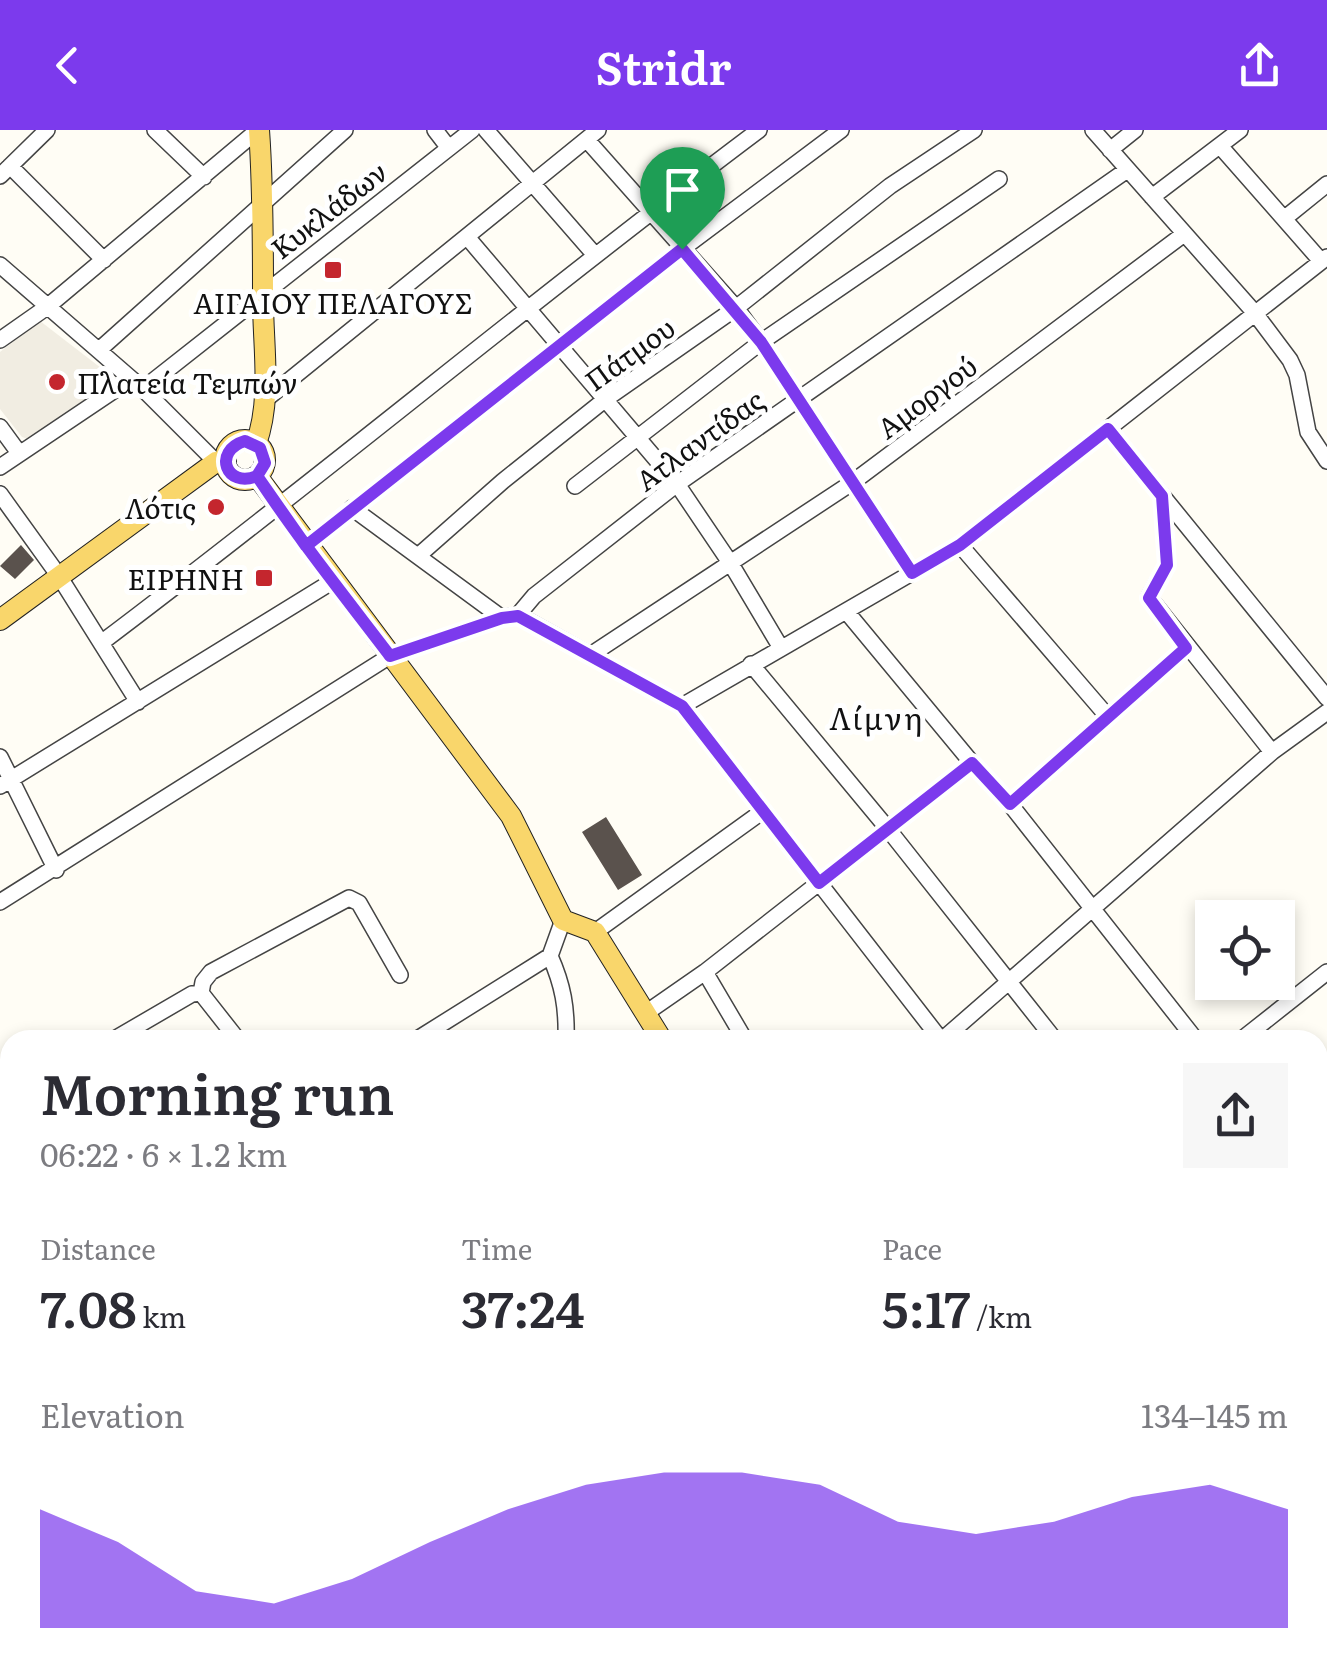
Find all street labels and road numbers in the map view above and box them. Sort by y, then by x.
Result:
street label: Κυκλάδων [261,150,395,268]
street label: Πάτμου [575,306,683,400]
street label: Αμοργού [867,344,985,448]
street label: Ατλαντίδας [626,378,772,500]

